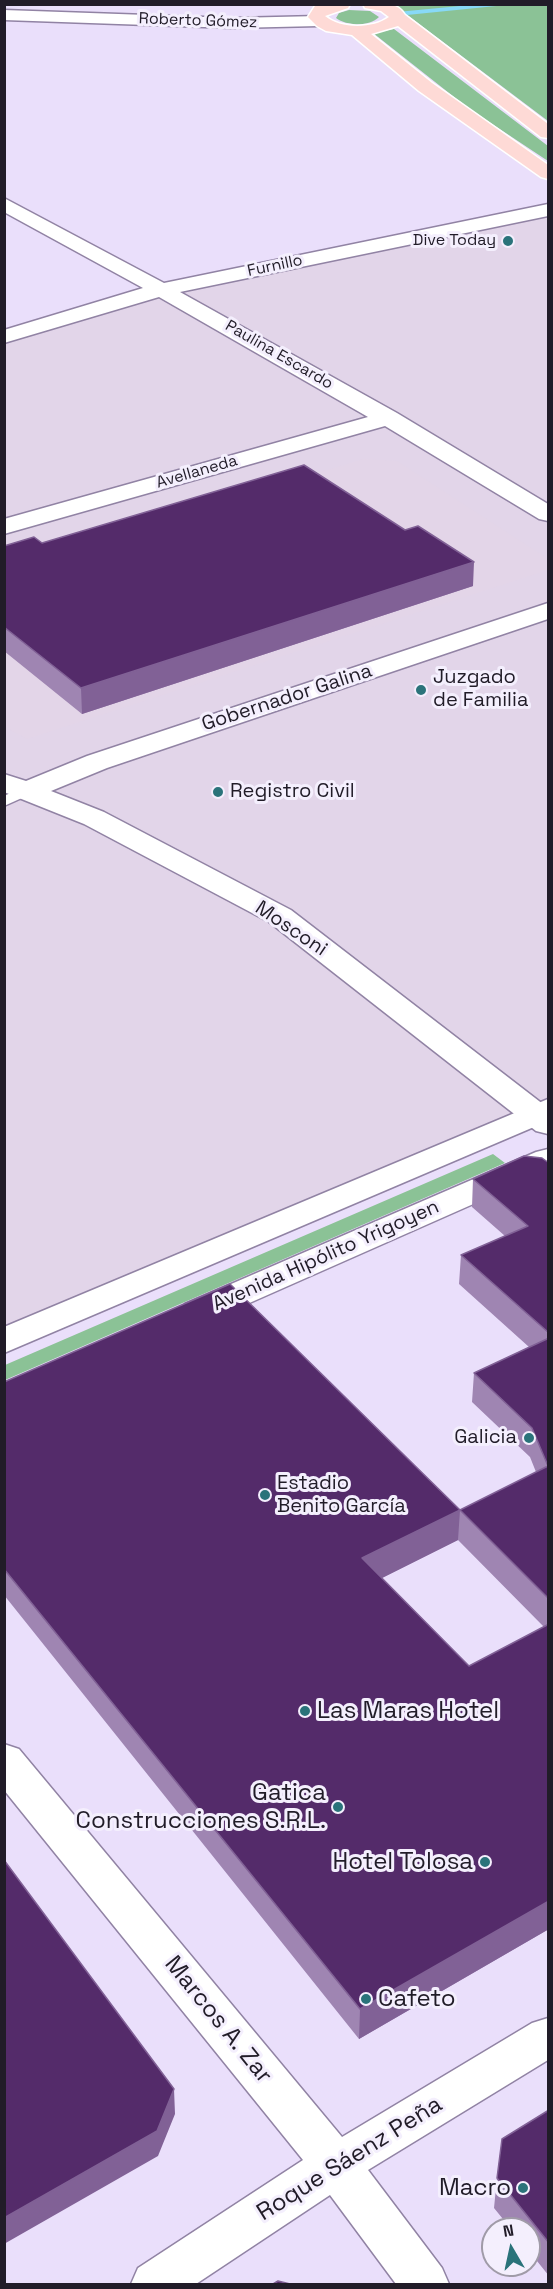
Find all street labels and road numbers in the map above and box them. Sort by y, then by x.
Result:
street label: Roberto Gómez [138,9,258,33]
street label: Furnillo [246,251,304,281]
street label: Paulina Escardo [222,316,336,394]
street label: Avellaneda [154,451,240,493]
street label: Gobernador Galina [199,659,375,737]
street label: Mosconi [250,896,332,962]
street label: Avenida Hipólito Yrigoyen [209,1195,443,1317]
street label: Marcos A. Zar [158,1951,278,2089]
street label: Roque Sáenz Peña [252,2090,448,2228]

